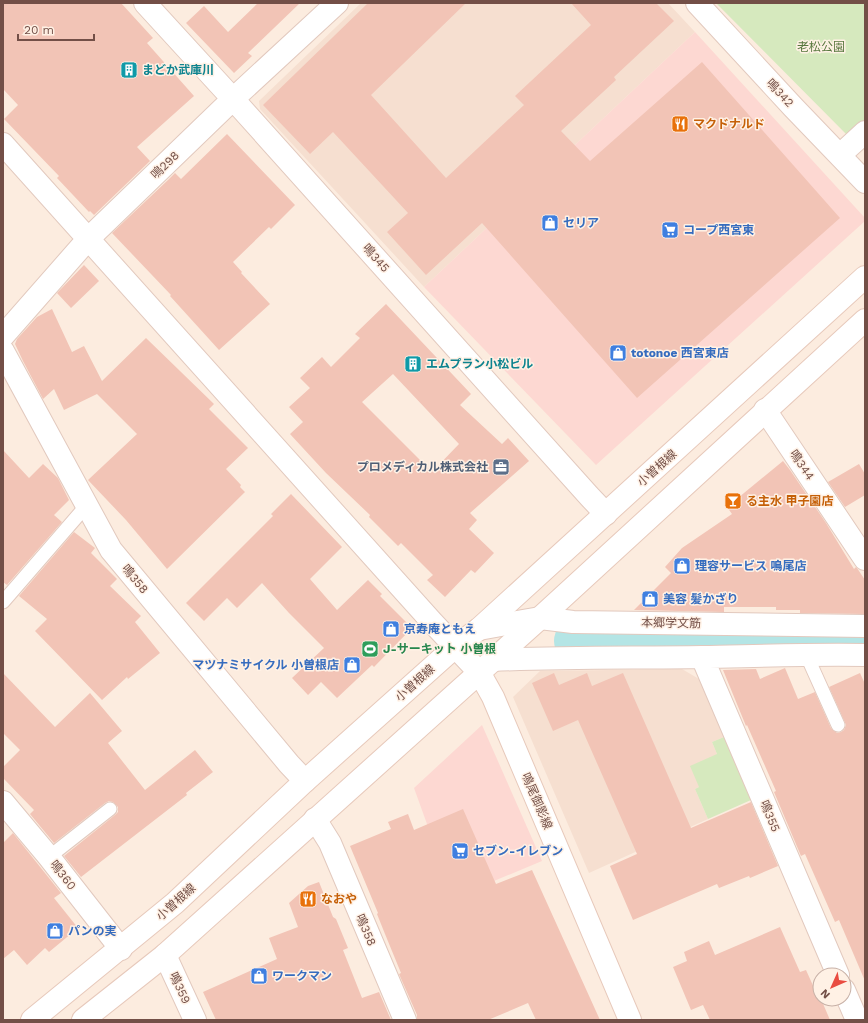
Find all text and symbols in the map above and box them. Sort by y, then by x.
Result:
scale bar [18,16,94,42]
text: 20 m [24,23,54,37]
park label: 老松公園 [797,40,845,54]
building icon: まどか武庫川 [119,60,139,80]
place label: まどか武庫川 [142,63,214,77]
street label: 鳴342 [764,76,796,110]
restaurant icon: マクドナルド [670,114,690,134]
place label: マクドナルド [693,117,765,131]
street label: 鳴298 [148,148,182,182]
shop icon: セリア [540,213,560,233]
place label: セリア [563,216,599,230]
supermarket icon: コープ西宮東 [660,220,680,240]
place label: コープ西宮東 [683,223,754,237]
street label: 鳴345 [360,241,392,275]
shop icon: totonoe 西宮東店 [608,343,628,363]
place label: totonoe 西宮東店 [631,346,729,360]
building icon: エムプラン小松ビル [403,354,423,374]
place label: エムプラン小松ビル [426,357,533,371]
street label: 小曽根線 [634,447,680,489]
street label: 鳴344 [787,447,817,483]
office icon: プロメディカル株式会社 [491,457,511,477]
place label: プロメディカル株式会社 [357,460,488,474]
bar icon: る主水 甲子園店 [723,491,743,511]
place label: る主水 甲子園店 [746,494,833,508]
shop icon: 理容サービス 鳴尾店 [672,556,692,576]
place label: 理容サービス 鳴尾店 [695,559,806,573]
street label: 鳴358 [119,562,151,596]
shop icon: 美容 髪かざり [640,589,660,609]
place label: 美容 髪かざり [663,592,738,606]
street label: 本郷学文筋 [641,615,701,631]
shop icon: 京寿庵ともえ [381,619,401,639]
place label: 京寿庵ともえ [404,622,476,636]
sports icon: J-サーキット 小曽根 [360,639,380,659]
place label: J-サーキット 小曽根 [383,642,496,656]
shop icon: マツナミサイクル 小曽根店 [342,655,362,675]
place label: マツナミサイクル 小曽根店 [192,658,339,672]
street label: 小曽根線 [392,662,438,704]
street label: 鳴尾御影線 [519,771,555,831]
street label: 鳴355 [757,798,783,834]
supermarket icon: セブン-イレブン [450,841,470,861]
place label: セブン-イレブン [473,844,563,858]
street label: 鳴360 [47,857,79,893]
street label: 小曽根線 [153,881,199,923]
restaurant icon: なおや [298,889,318,909]
place label: なおや [321,892,357,906]
street label: 鳴358 [353,912,379,948]
shop icon: パンの実 [45,921,65,941]
place label: パンの実 [68,924,117,938]
shop icon: ワークマン [249,966,269,986]
north arrow [812,967,852,1007]
place label: ワークマン [272,969,332,983]
street label: 鳴359 [167,970,193,1006]
text: N [818,986,833,1001]

